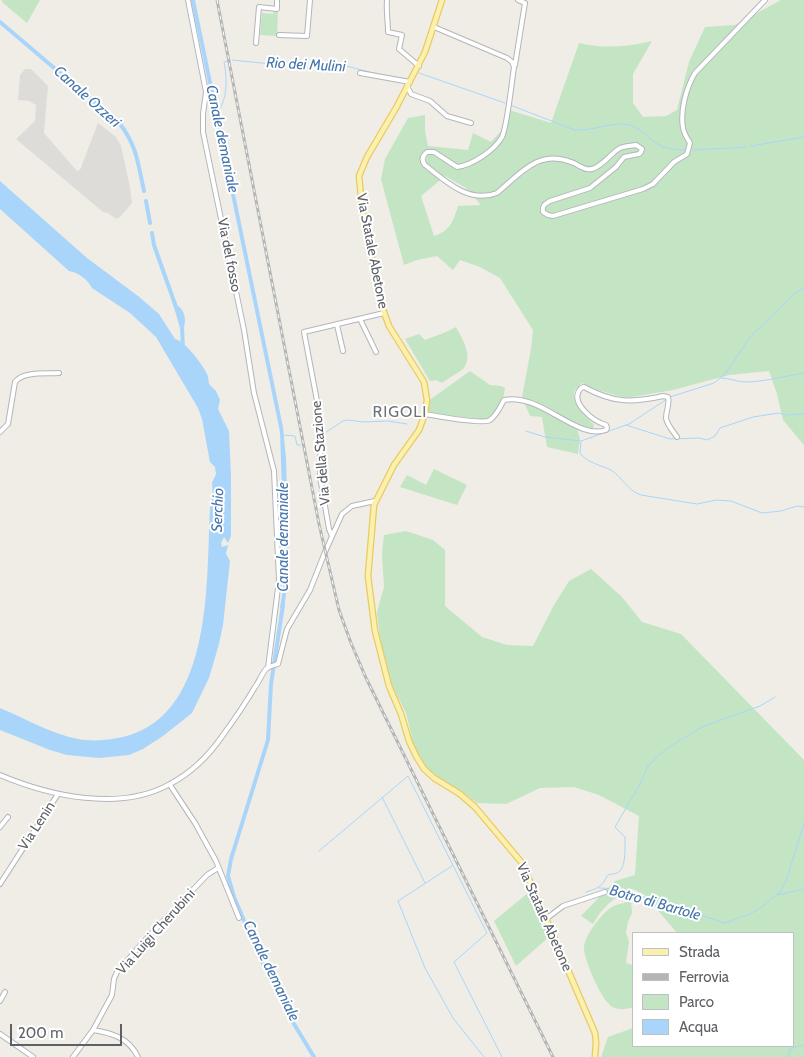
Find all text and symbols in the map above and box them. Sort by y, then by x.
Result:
water label: Rio dei Mulini [266,54,346,76]
water label: Canale Ozzeri [50,62,124,132]
water label: Canale demaniale [202,83,242,195]
street label: Via Statale Abetone [353,192,391,310]
street label: Via del fosso [214,217,244,293]
street label: Via della Stazione [308,400,334,506]
district label: RIGOLI [372,402,428,422]
water label: Canale demaniale [275,482,293,592]
water label: Serchio [208,488,228,532]
street label: Via Lenin [15,799,59,853]
street label: Via Statale Abetone [512,860,576,974]
water label: Botro di Bartole [607,881,703,925]
street label: Via Luigi Cherubini [113,886,199,978]
water label: Canale demaniale [239,918,303,1024]
legend [632,932,794,1047]
text: Strada [679,943,720,961]
text: Ferrovia [679,968,729,986]
text: Parco [679,993,714,1011]
scale bar [12,1014,125,1046]
text: Acqua [679,1018,718,1036]
text: 200 m [18,1024,63,1042]

